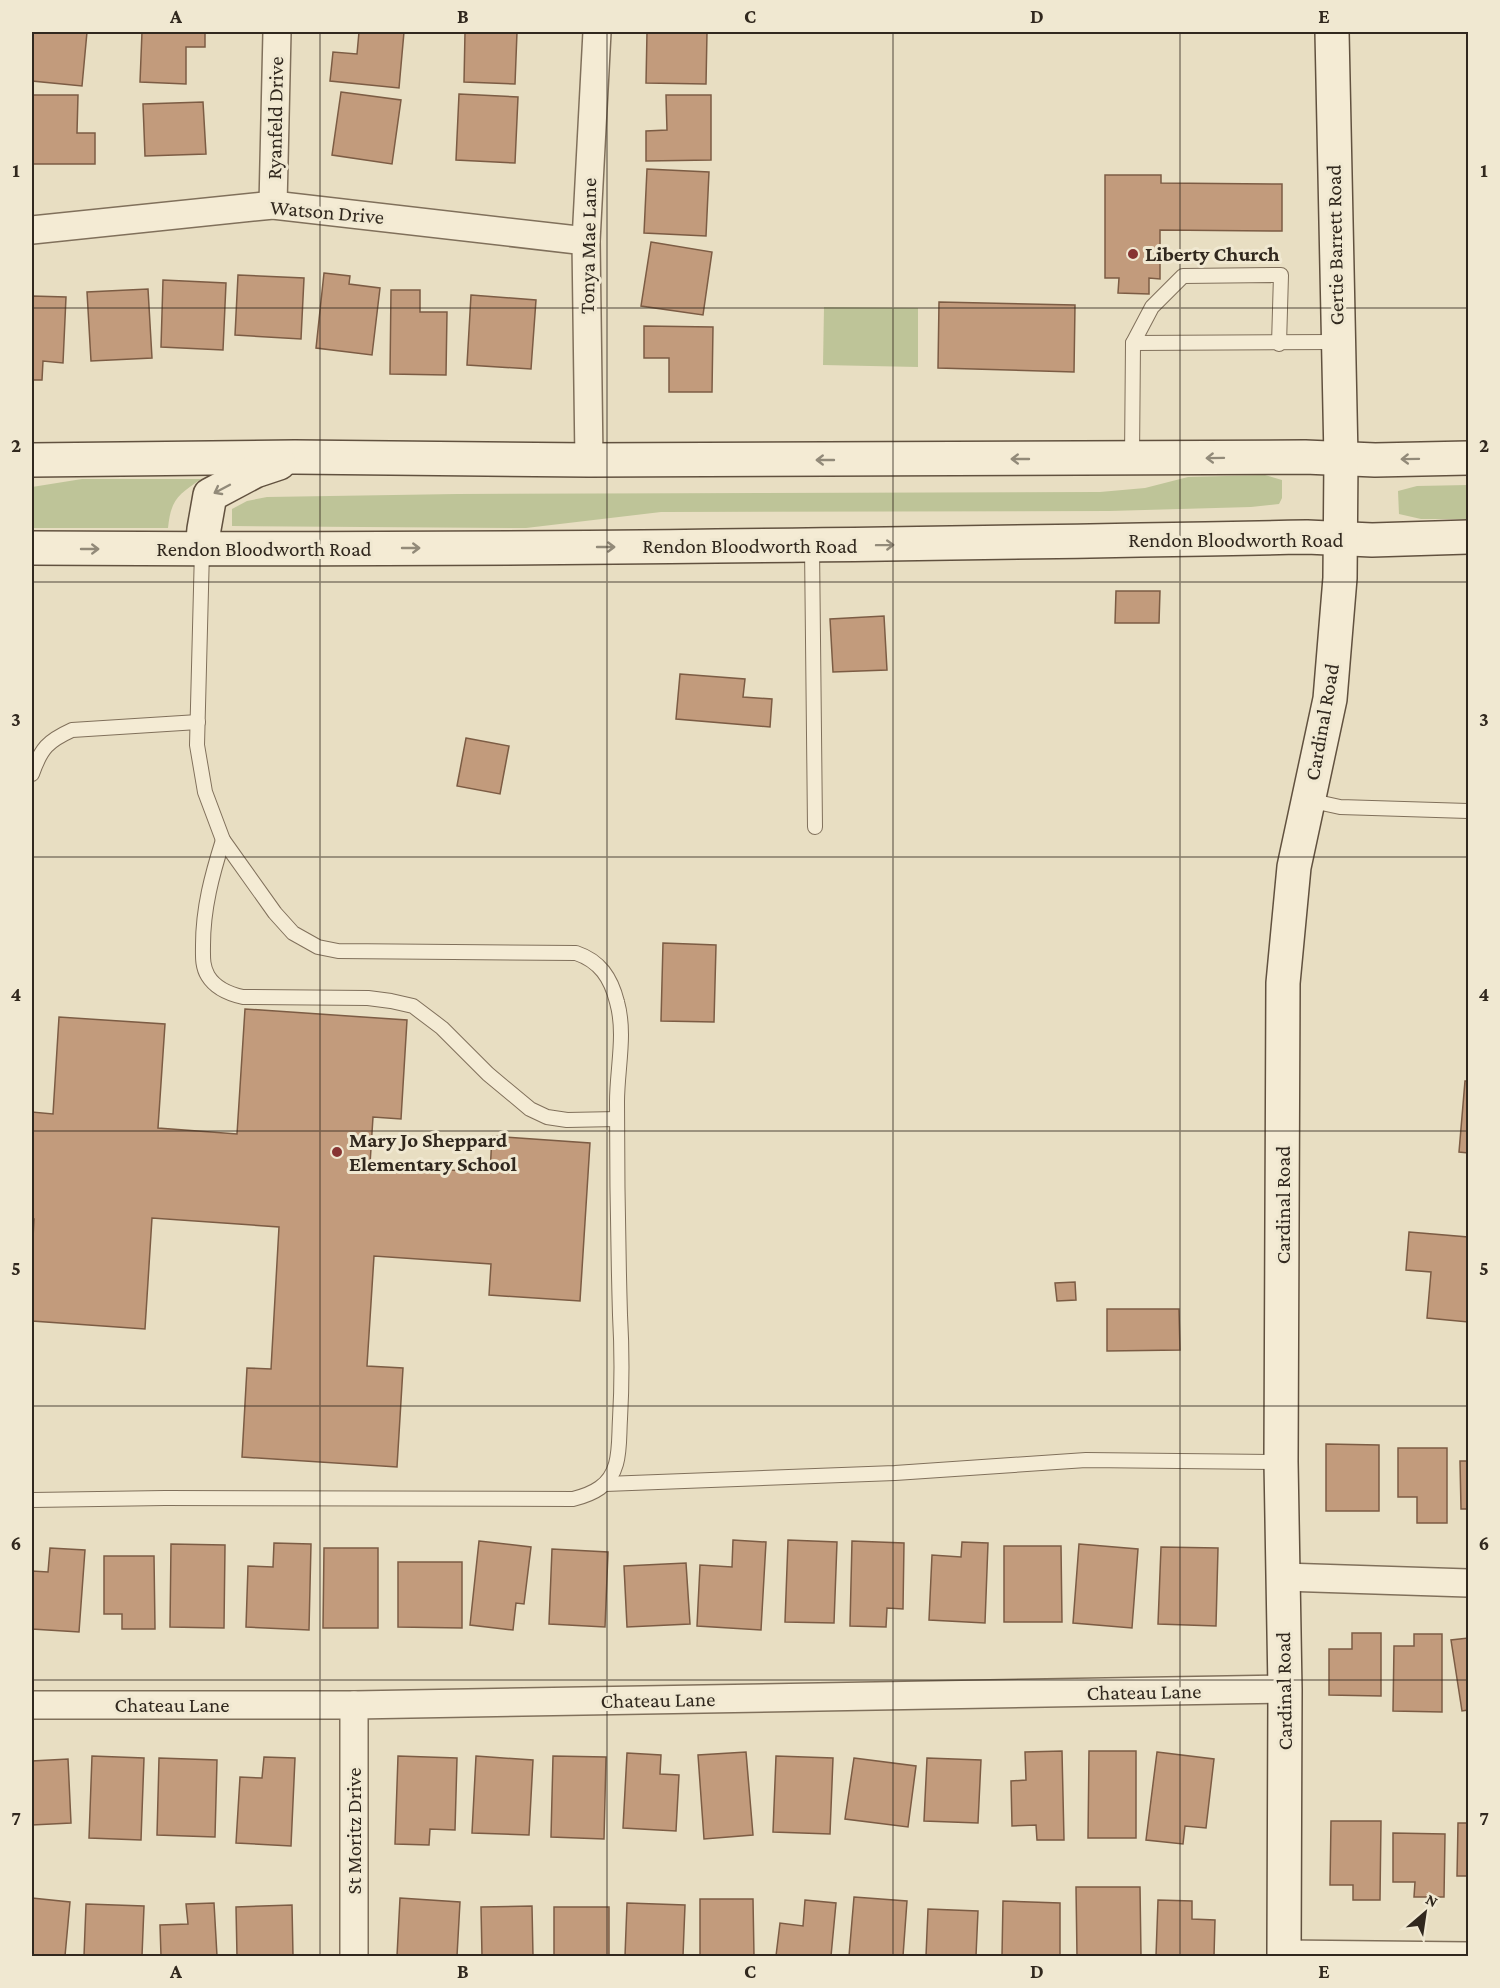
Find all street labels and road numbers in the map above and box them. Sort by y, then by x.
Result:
street label: Ryanfeld Drive [262,56,288,180]
street label: Gertie Barrett Road [1322,164,1348,326]
street label: Tonya Mae Lane [575,178,601,314]
street label: Watson Drive [269,195,385,229]
street label: Rendon Bloodworth Road [1128,528,1344,552]
street label: Rendon Bloodworth Road [642,534,858,558]
street label: Rendon Bloodworth Road [156,537,372,561]
street label: Cardinal Road [1300,662,1344,782]
street label: Cardinal Road [1271,1146,1295,1264]
street label: Cardinal Road [1271,1631,1297,1751]
street label: Chateau Lane [1086,1679,1202,1705]
street label: Chateau Lane [600,1687,716,1713]
street label: Chateau Lane [115,1693,229,1717]
street label: St Moritz Drive [342,1768,366,1894]

